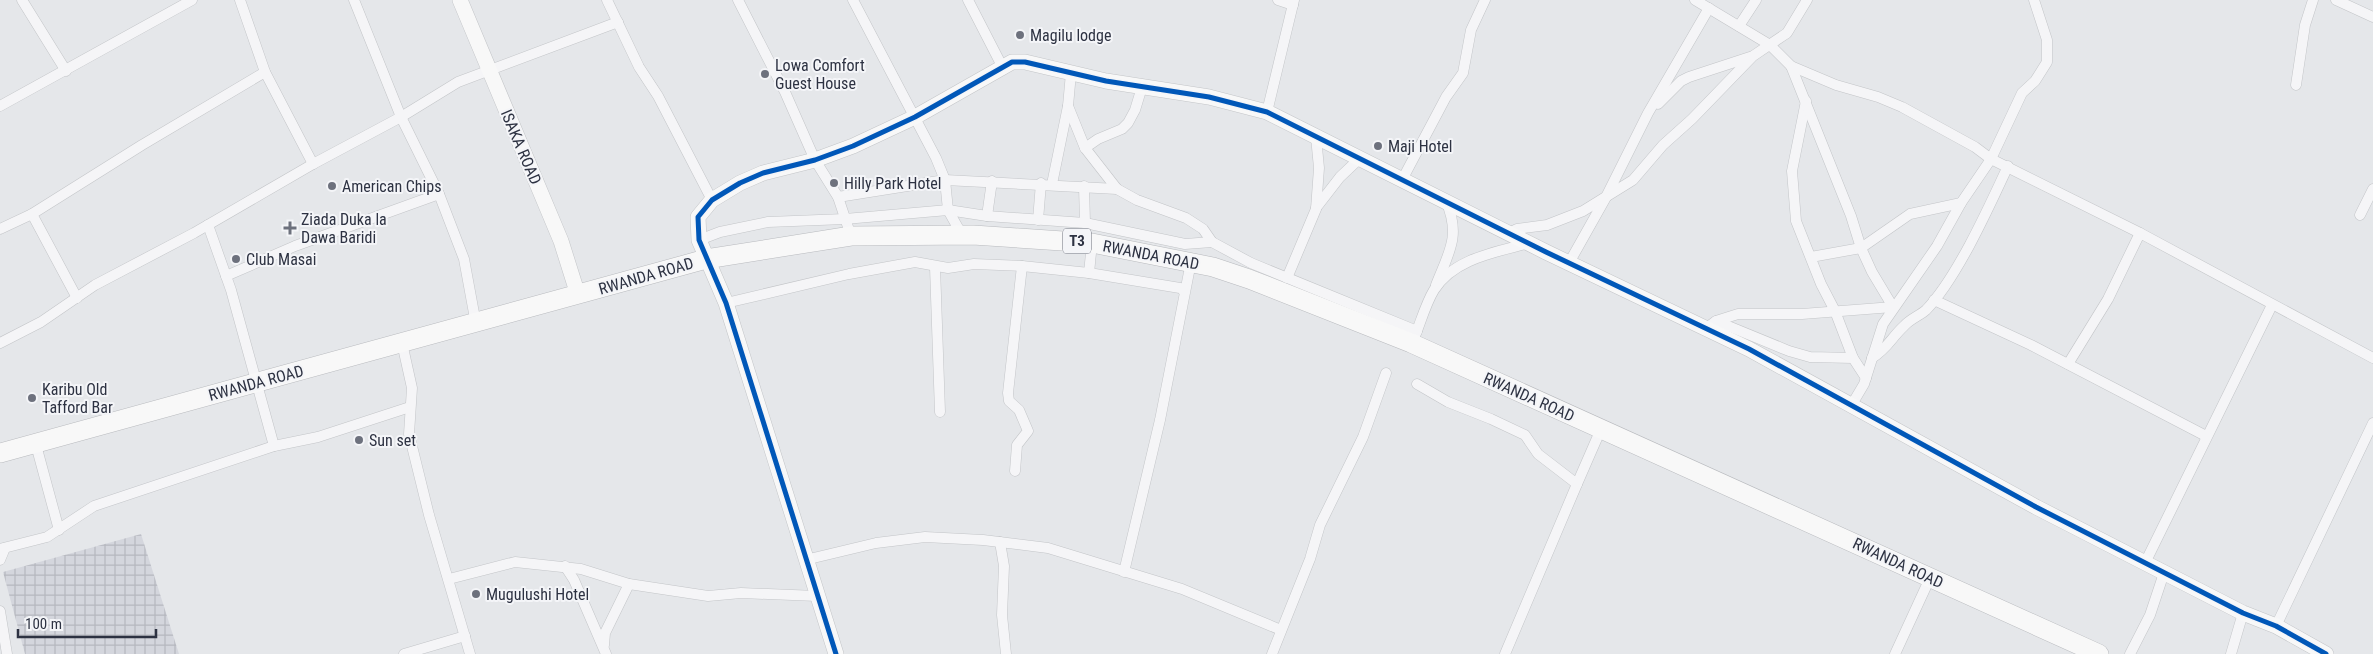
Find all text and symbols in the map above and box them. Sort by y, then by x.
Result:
place label: Magilu lodge [1030,26,1111,45]
marker: Magilu lodge [1014,29,1026,41]
place label: Lowa Comfort Guest House [775,56,865,93]
marker: Lowa Comfort Guest House [759,68,771,80]
street label: ISAKA ROAD [497,107,545,187]
place label: Maji Hotel [1388,137,1453,156]
marker: Maji Hotel [1372,140,1384,152]
place label: Hilly Park Hotel [844,174,941,193]
place label: American Chips [342,177,441,196]
marker: Hilly Park Hotel [828,177,840,189]
marker: American Chips [326,180,338,192]
place label: Ziada Duka la Dawa Baridi [301,210,387,247]
marker: Ziada Duka la Dawa Baridi [283,221,297,235]
road number: T3 [1063,228,1091,254]
street label: RWANDA ROAD [1101,236,1201,274]
place label: Club Masai [246,250,316,269]
marker: Club Masai [230,253,242,265]
street label: RWANDA ROAD [596,253,696,299]
street label: RWANDA ROAD [206,361,306,405]
street label: RWANDA ROAD [1481,368,1577,426]
place label: Karibu Old Tafford Bar [42,380,113,417]
marker: Karibu Old Tafford Bar [26,392,38,404]
place label: Sun set [369,431,416,450]
marker: Sun set [353,434,365,446]
street label: RWANDA ROAD [1850,534,1946,592]
place label: Mugulushi Hotel [486,585,589,604]
marker: Mugulushi Hotel [470,588,482,600]
scale bar [18,606,155,638]
text: 100 m [25,615,62,633]

